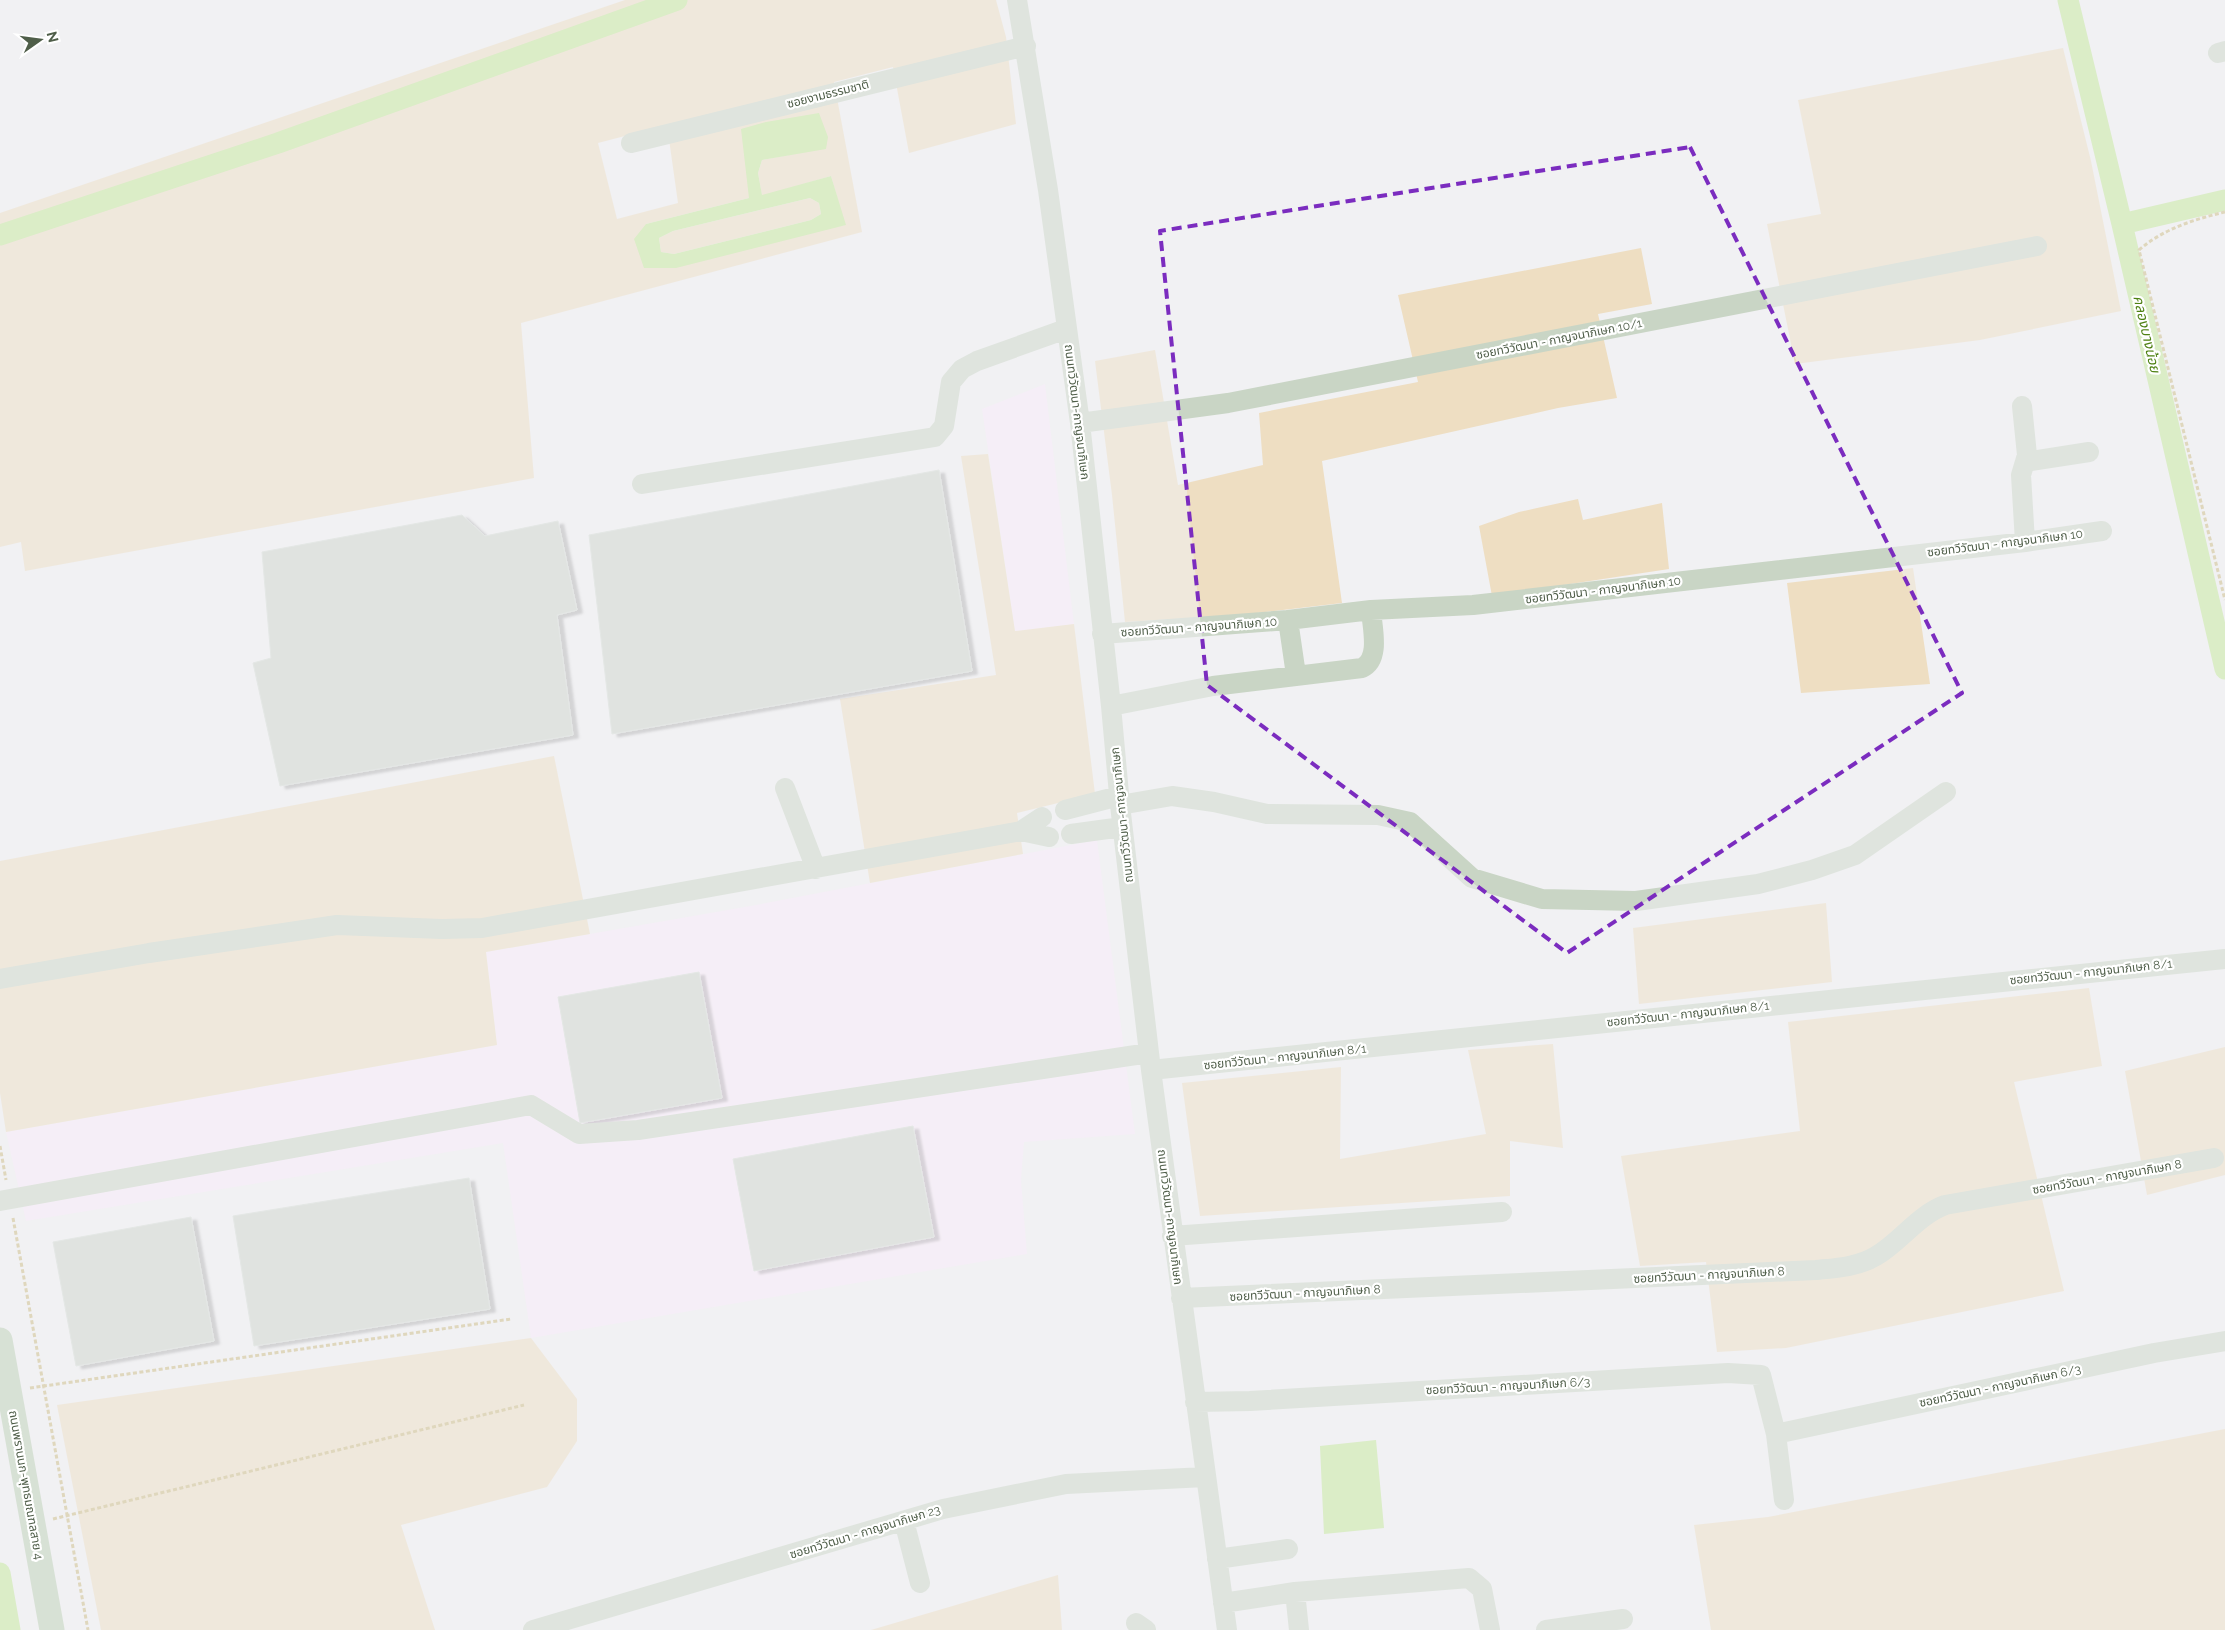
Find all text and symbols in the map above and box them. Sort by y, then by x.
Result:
north arrow [15,15,65,65]
text: N [44,30,62,44]
street label: ซอยงามธรรมชาติ [786,77,870,111]
water label: คลองบางน้อย [2130,294,2164,376]
street label: ซอยทวีวัฒนา - กาญจนาภิเษก 10/1 [1475,316,1643,362]
street label: ถนนทวีวัฒนา-กาญจนาภิเษก [1062,343,1092,481]
street label: ซอยทวีวัฒนา - กาญจนาภิเษก 10 [1926,527,2084,559]
street label: ซอยทวีวัฒนา - กาญจนาภิเษก 10 [1524,574,1682,606]
street label: ซอยทวีวัฒนา - กาญจนาภิเษก 10 [1120,615,1278,639]
street label: ถนนทวีวัฒนา-กาญจนาภิเษก [1108,746,1136,884]
street label: ซอยทวีวัฒนา - กาญจนาภิเษก 8/1 [2009,956,2173,988]
street label: ซอยทวีวัฒนา - กาญจนาภิเษก 8/1 [1606,998,1770,1030]
street label: ซอยทวีวัฒนา - กาญจนาภิเษก 8/1 [1203,1041,1367,1073]
street label: ถนนทวีวัฒนา-กาญจนาภิเษก [1155,1148,1185,1286]
street label: ซอยทวีวัฒนา - กาญจนาภิเษก 8 [2031,1157,2183,1197]
street label: ซอยทวีวัฒนา - กาญจนาภิเษก 8 [1633,1264,1785,1286]
street label: ซอยทวีวัฒนา - กาญจนาภิเษก 8 [1229,1282,1381,1304]
street label: ซอยทวีวัฒนา - กาญจนาภิเษก 6/3 [1918,1362,2082,1410]
street label: ซอยทวีวัฒนา - กาญจนาภิเษก 6/3 [1425,1375,1591,1397]
street label: ถนนพรานนก-พุทธมณฑลสาย 4 [6,1409,46,1561]
street label: ซอยทวีวัฒนา - กาญจนาภิเษก 23 [788,1502,942,1562]

